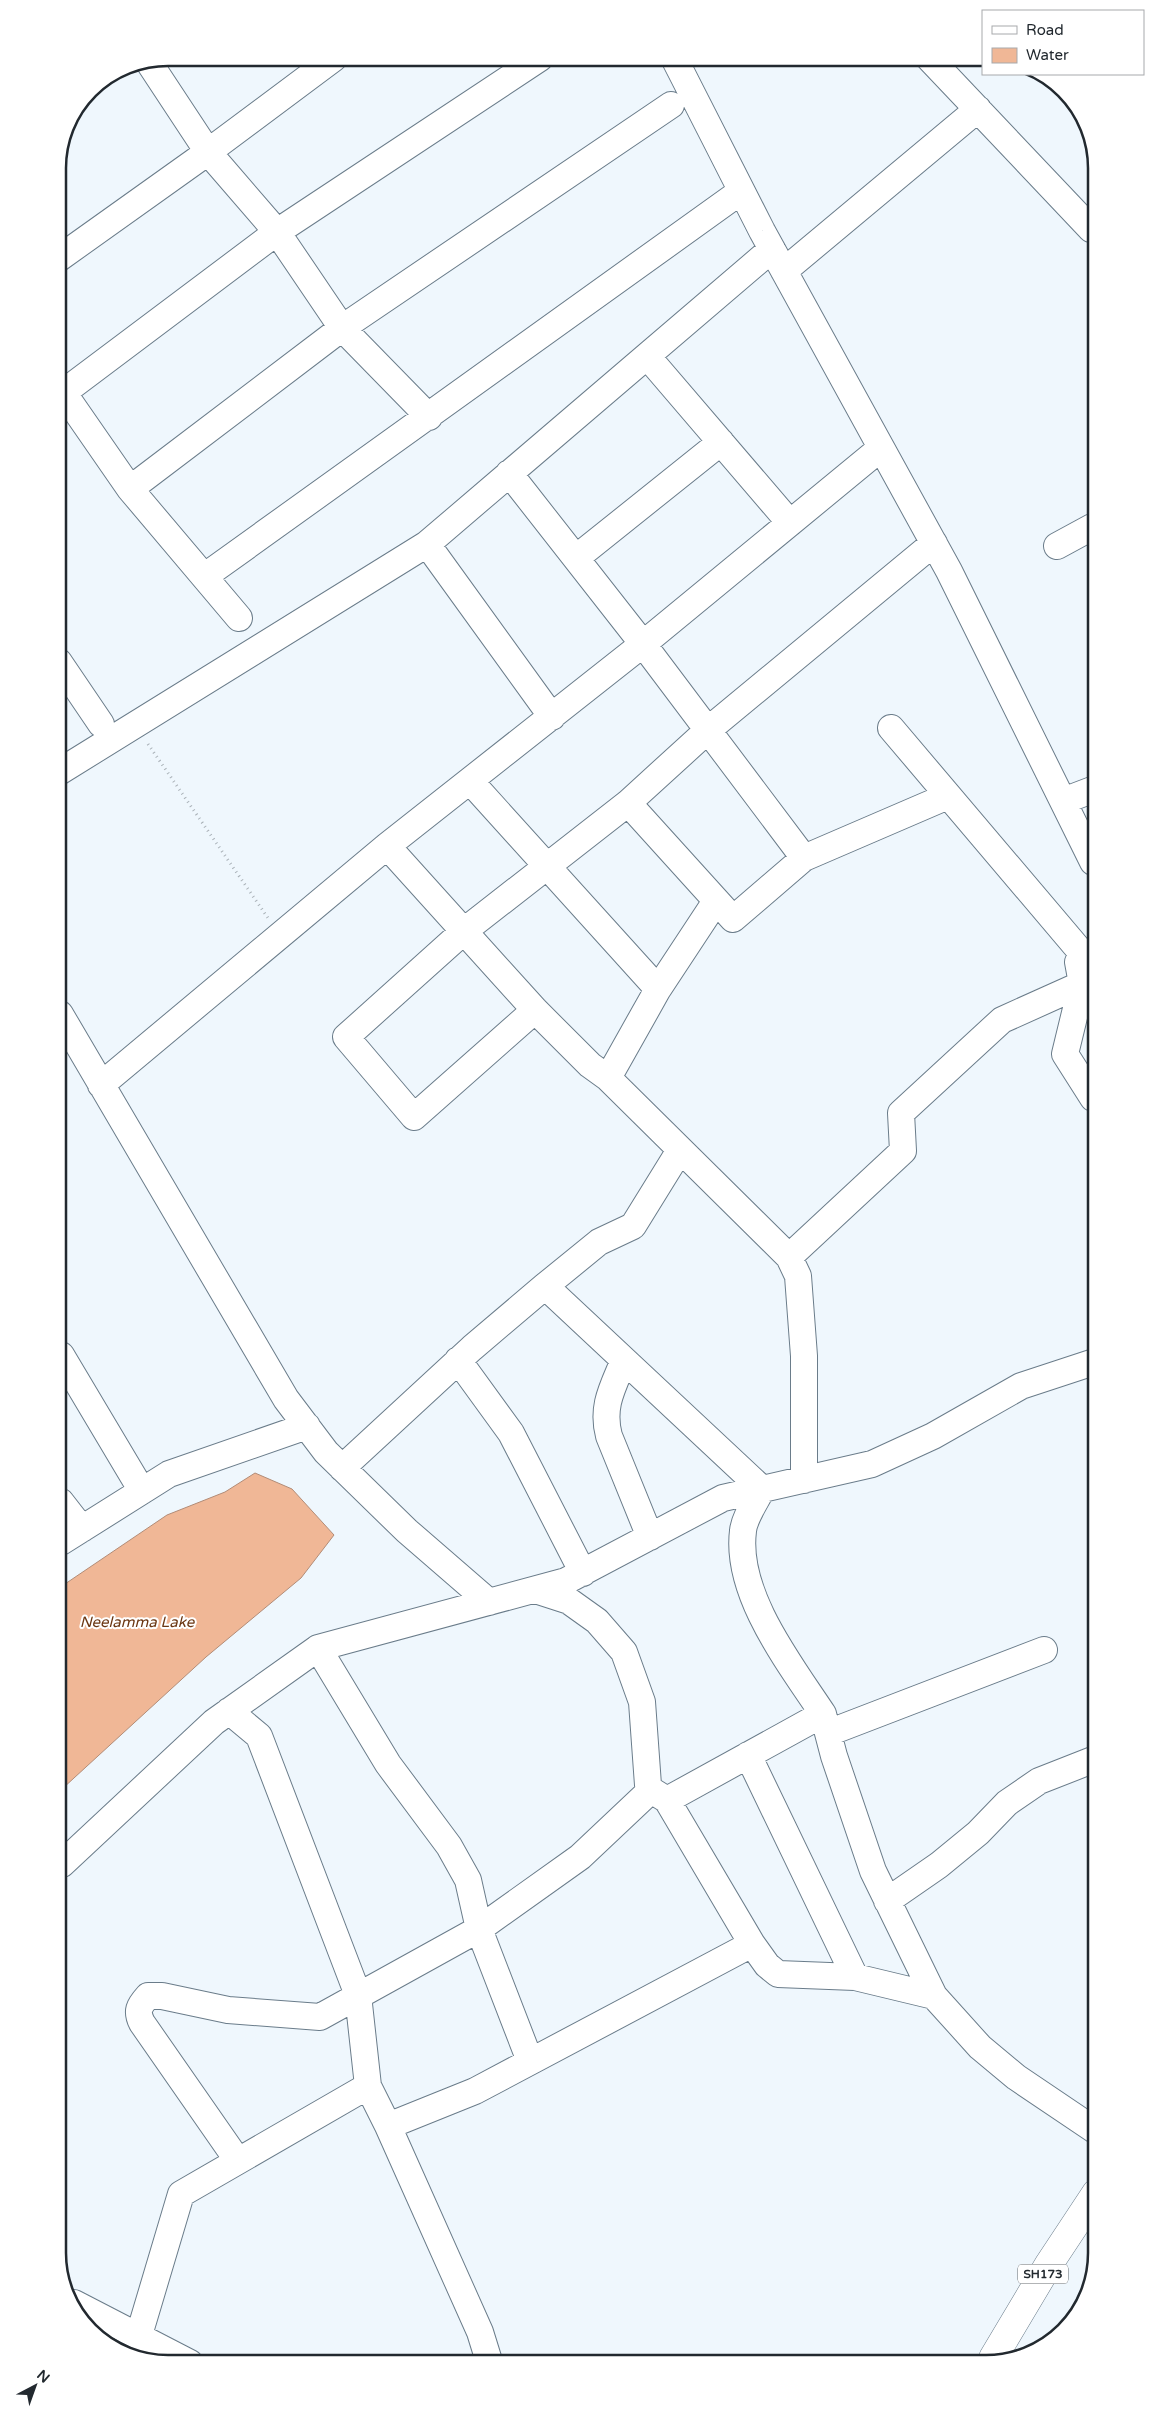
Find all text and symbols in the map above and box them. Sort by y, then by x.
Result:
legend [982,10,1144,75]
text: Road [1026,21,1064,39]
text: Water [1026,46,1069,64]
water label: Neelamma Lake [80,1613,196,1631]
road number: SH173 [1018,2264,1068,2284]
north arrow [10,2361,60,2411]
text: N [33,2366,53,2387]

